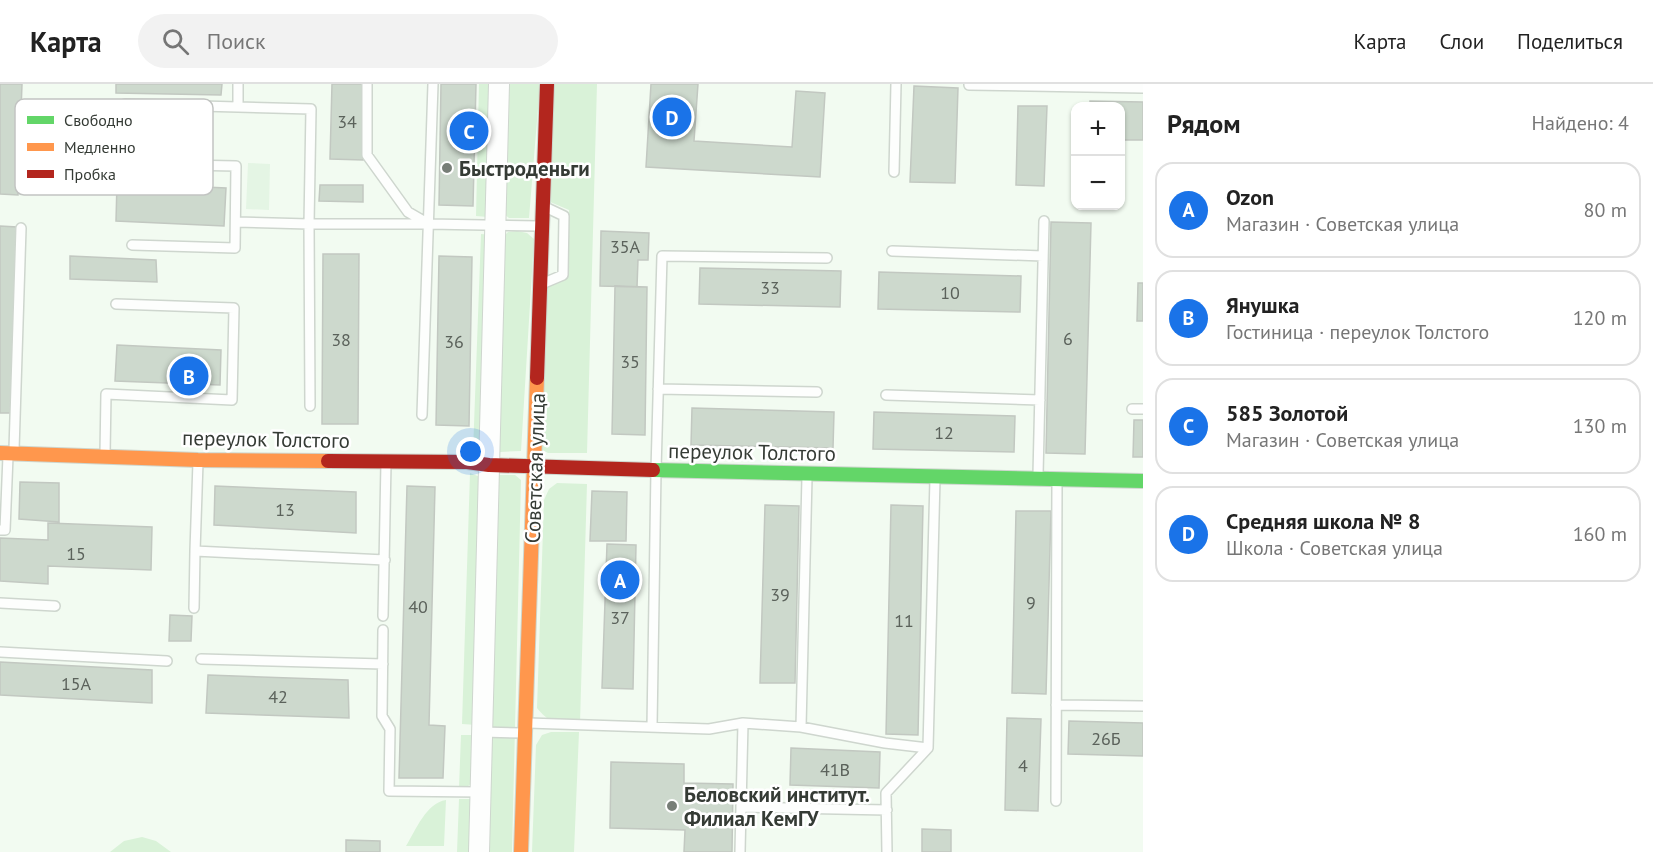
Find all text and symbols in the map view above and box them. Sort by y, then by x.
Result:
search box [138,14,558,68]
text: Карта [30,23,102,60]
icon: search [159,25,192,58]
text: Поиск [207,27,266,55]
text: Карта [1353,28,1406,55]
text: Слои [1439,28,1484,55]
text: Поделиться [1517,28,1623,55]
pin: D [652,94,692,140]
legend [15,99,213,195]
map controls [1071,102,1125,210]
button: + [1071,102,1125,156]
text: Рядом [1167,107,1241,140]
pin: C [450,108,488,154]
text: Свободно [64,110,133,130]
house number: 34 [337,110,357,133]
text: Найдено: 4 [1532,110,1629,136]
text: Медленно [64,137,136,157]
place label: Быстроденьги [459,155,590,182]
button: − [1071,156,1125,210]
marker: Быстроденьги [440,161,454,175]
text: Пробка [64,164,116,184]
text: Ozon [1226,183,1274,211]
text: A [1182,197,1195,223]
text: 80 m [1584,197,1627,223]
text: Магазин · Советская улица [1226,211,1459,237]
house number: 35А [610,235,641,258]
house number: 33 [760,276,780,299]
house number: 10 [940,281,960,304]
text: Янушка [1226,291,1299,319]
text: B [1183,305,1194,331]
text: 120 m [1573,305,1627,331]
text: Гостиница · переулок Толстого [1226,319,1489,345]
house number: 6 [1063,327,1073,350]
house number: 38 [331,328,351,351]
house number: 36 [444,330,464,353]
house number: 35 [620,350,640,373]
pin: B [170,354,208,398]
street label: Советская улица [519,392,551,544]
text: 585 Золотой [1226,399,1348,427]
text: C [1183,413,1194,439]
text: 130 m [1573,413,1627,439]
house number: 12 [934,421,954,444]
street label: переулок Толстого [182,424,350,454]
text: Магазин · Советская улица [1226,427,1459,453]
your location [456,437,485,466]
street label: переулок Толстого [668,437,836,467]
house number: 13 [275,498,295,521]
text: Средняя школа № 8 [1226,507,1420,535]
text: D [1182,521,1195,547]
text: 160 m [1573,521,1627,547]
text: Школа · Советская улица [1226,535,1443,561]
house number: 15 [66,542,86,565]
pin: A [600,558,640,602]
house number: 39 [770,583,790,606]
house number: 9 [1026,591,1036,614]
house number: 40 [408,595,428,618]
house number: 37 [610,606,630,629]
house number: 11 [894,609,914,632]
house number: 15А [61,672,92,695]
house number: 42 [268,685,288,708]
house number: 26Б [1091,727,1121,750]
house number: 4 [1018,754,1028,777]
house number: 41В [820,758,850,781]
place label: Беловский институт. Филиал КемГУ [684,781,870,832]
marker: Беловский институт. Филиал КемГУ [665,799,679,813]

